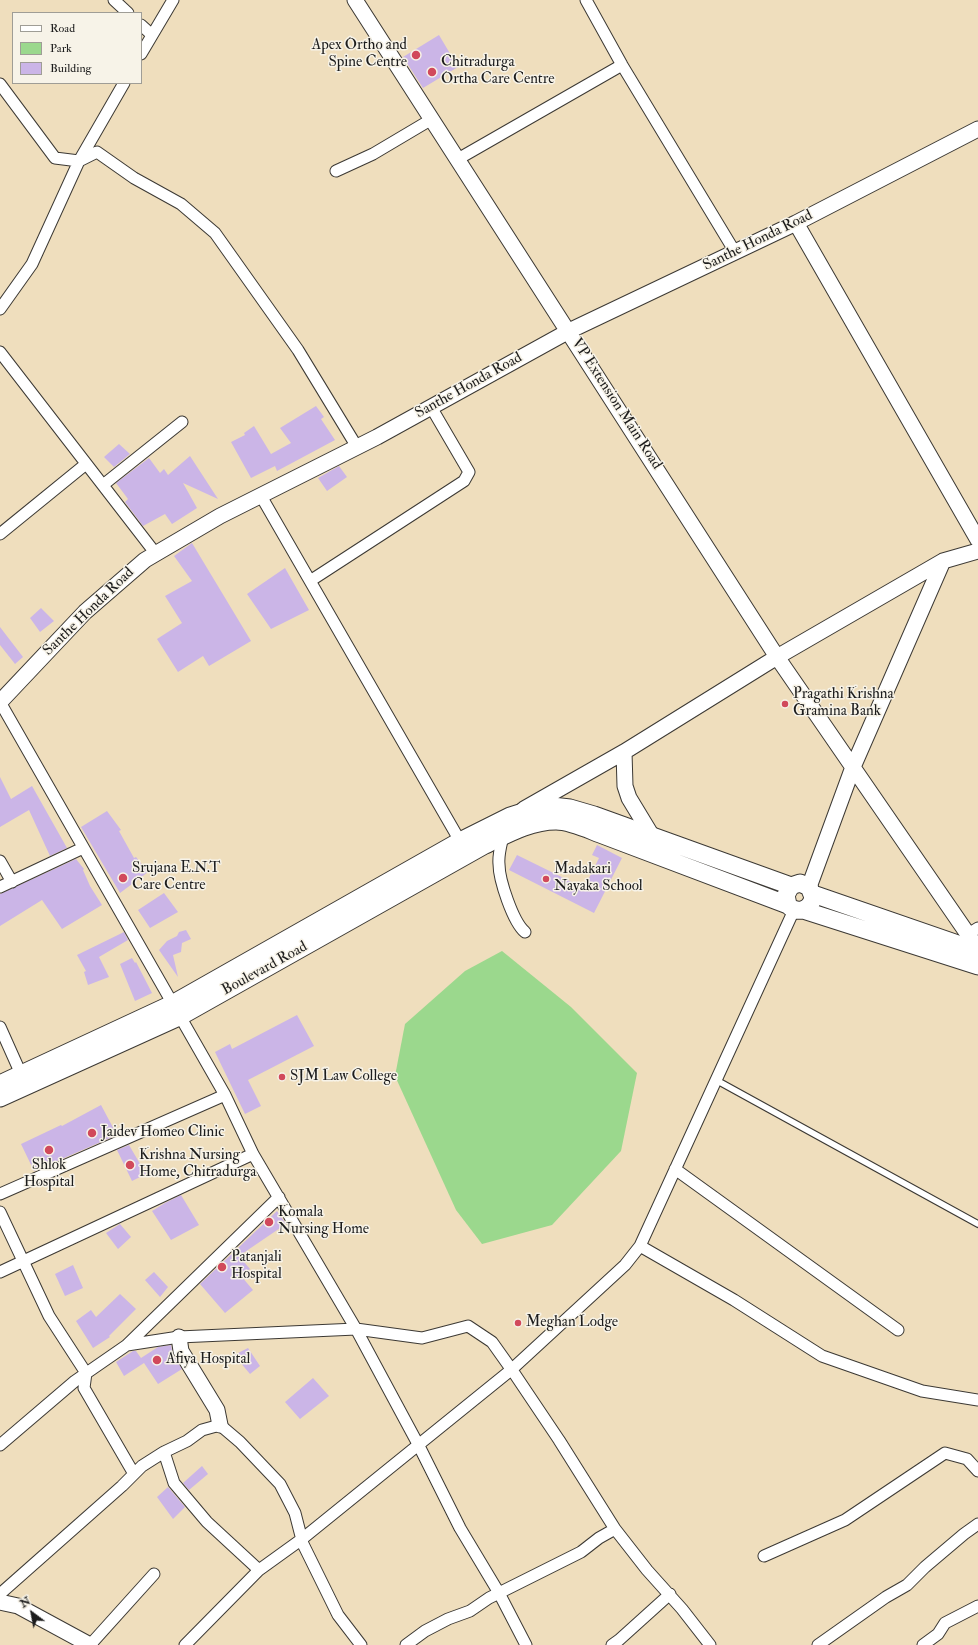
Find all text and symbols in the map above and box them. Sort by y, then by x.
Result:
legend [12,12,142,84]
text: Road [50,21,75,36]
place label: Apex Ortho and Spine Centre [312,37,407,72]
text: Park [50,41,72,56]
marker: Apex Ortho and Spine Centre [410,49,422,61]
place label: Chitradurga Ortha Care Centre [441,54,554,89]
text: Building [50,61,91,76]
marker: Chitradurga Ortha Care Centre [426,66,438,78]
street label: Santhe Honda Road [700,207,816,275]
street label: VP Extension Main Road [567,335,665,473]
street label: Santhe Honda Road [412,349,526,423]
street label: Santhe Honda Road [40,564,138,660]
place label: Pragathi Krishna Gramina Bank [793,686,894,721]
marker: Pragathi Krishna Gramina Bank [780,699,790,709]
place label: Srujana E.N.T Care Centre [132,860,220,895]
place label: Madakari Nayaka School [554,861,643,896]
marker: Srujana E.N.T Care Centre [117,872,129,884]
marker: Madakari Nayaka School [541,874,551,884]
street label: Boulevard Road [219,938,311,1000]
place label: SJM Law College [290,1068,397,1086]
marker: SJM Law College [277,1072,287,1082]
place label: Jaidev Homeo Clinic [101,1124,224,1142]
marker: Jaidev Homeo Clinic [86,1127,98,1139]
marker: Shlok Hospital [43,1144,55,1156]
place label: Krishna Nursing Home, Chitradurga [139,1147,256,1182]
place label: Shlok Hospital [24,1157,74,1192]
marker: Krishna Nursing Home, Chitradurga [124,1159,136,1171]
place label: Komala Nursing Home [278,1204,369,1239]
marker: Komala Nursing Home [263,1216,275,1228]
place label: Patanjali Hospital [231,1249,282,1284]
marker: Patanjali Hospital [216,1261,228,1273]
place label: Meghan Lodge [526,1314,618,1332]
marker: Meghan Lodge [513,1318,523,1328]
place label: Afiya Hospital [166,1351,250,1369]
marker: Afiya Hospital [151,1354,163,1366]
north arrow [12,1593,52,1633]
text: N [18,1594,33,1611]

